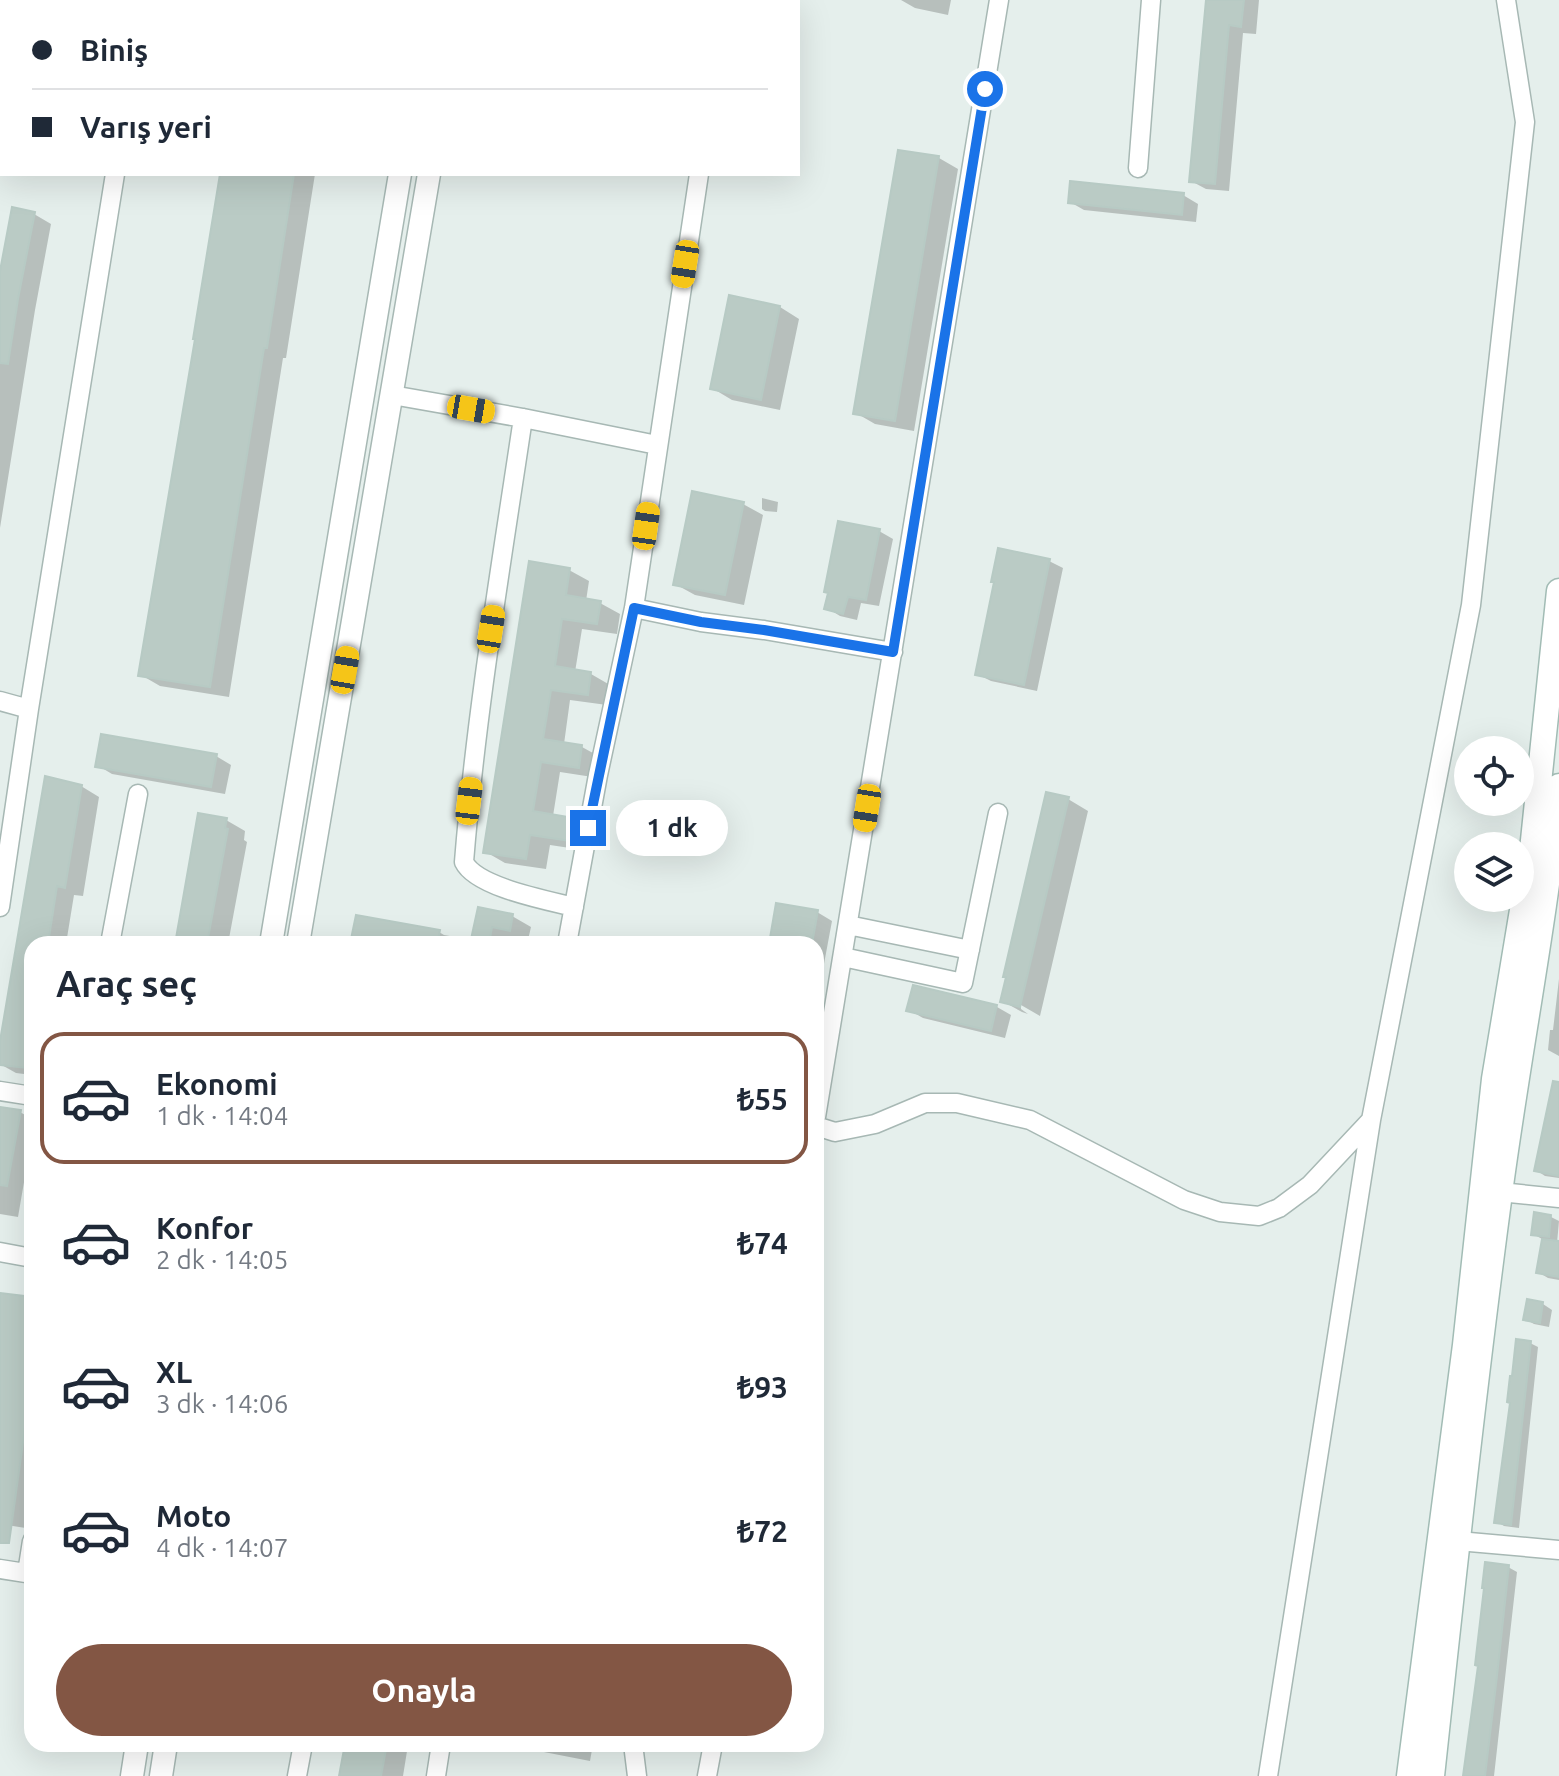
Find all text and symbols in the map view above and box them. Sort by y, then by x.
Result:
text: Biniş [80,33,148,67]
route start [967,71,1003,107]
text: Varış yeri [80,110,212,144]
car [669,238,701,290]
car [445,393,497,425]
car [631,501,661,551]
car [475,603,507,655]
car [329,644,361,696]
map controls [1454,736,1534,912]
button: locate [1454,736,1534,816]
car [454,776,484,826]
car [851,782,883,834]
callout: 1 dk [616,800,728,856]
route end [570,810,606,846]
text: 1 dk [647,813,698,842]
button: layers [1454,832,1534,912]
text: Araç seç [56,963,197,1004]
icon: car [60,1062,132,1134]
text: Ekonomi [156,1067,278,1101]
text: ₺55 [737,1082,788,1116]
text: 1 dk · 14:04 [156,1101,288,1130]
icon: car [60,1206,132,1278]
text: Konfor [156,1211,253,1245]
text: ₺74 [737,1226,788,1260]
text: 2 dk · 14:05 [156,1245,288,1274]
icon: car [60,1350,132,1422]
text: XL [156,1355,192,1389]
text: ₺93 [737,1370,788,1404]
text: 3 dk · 14:06 [156,1389,288,1418]
icon: car [60,1494,132,1566]
text: Moto [156,1499,231,1533]
text: ₺72 [737,1514,788,1548]
text: 4 dk · 14:07 [156,1533,288,1562]
button: Onayla [56,1644,792,1736]

